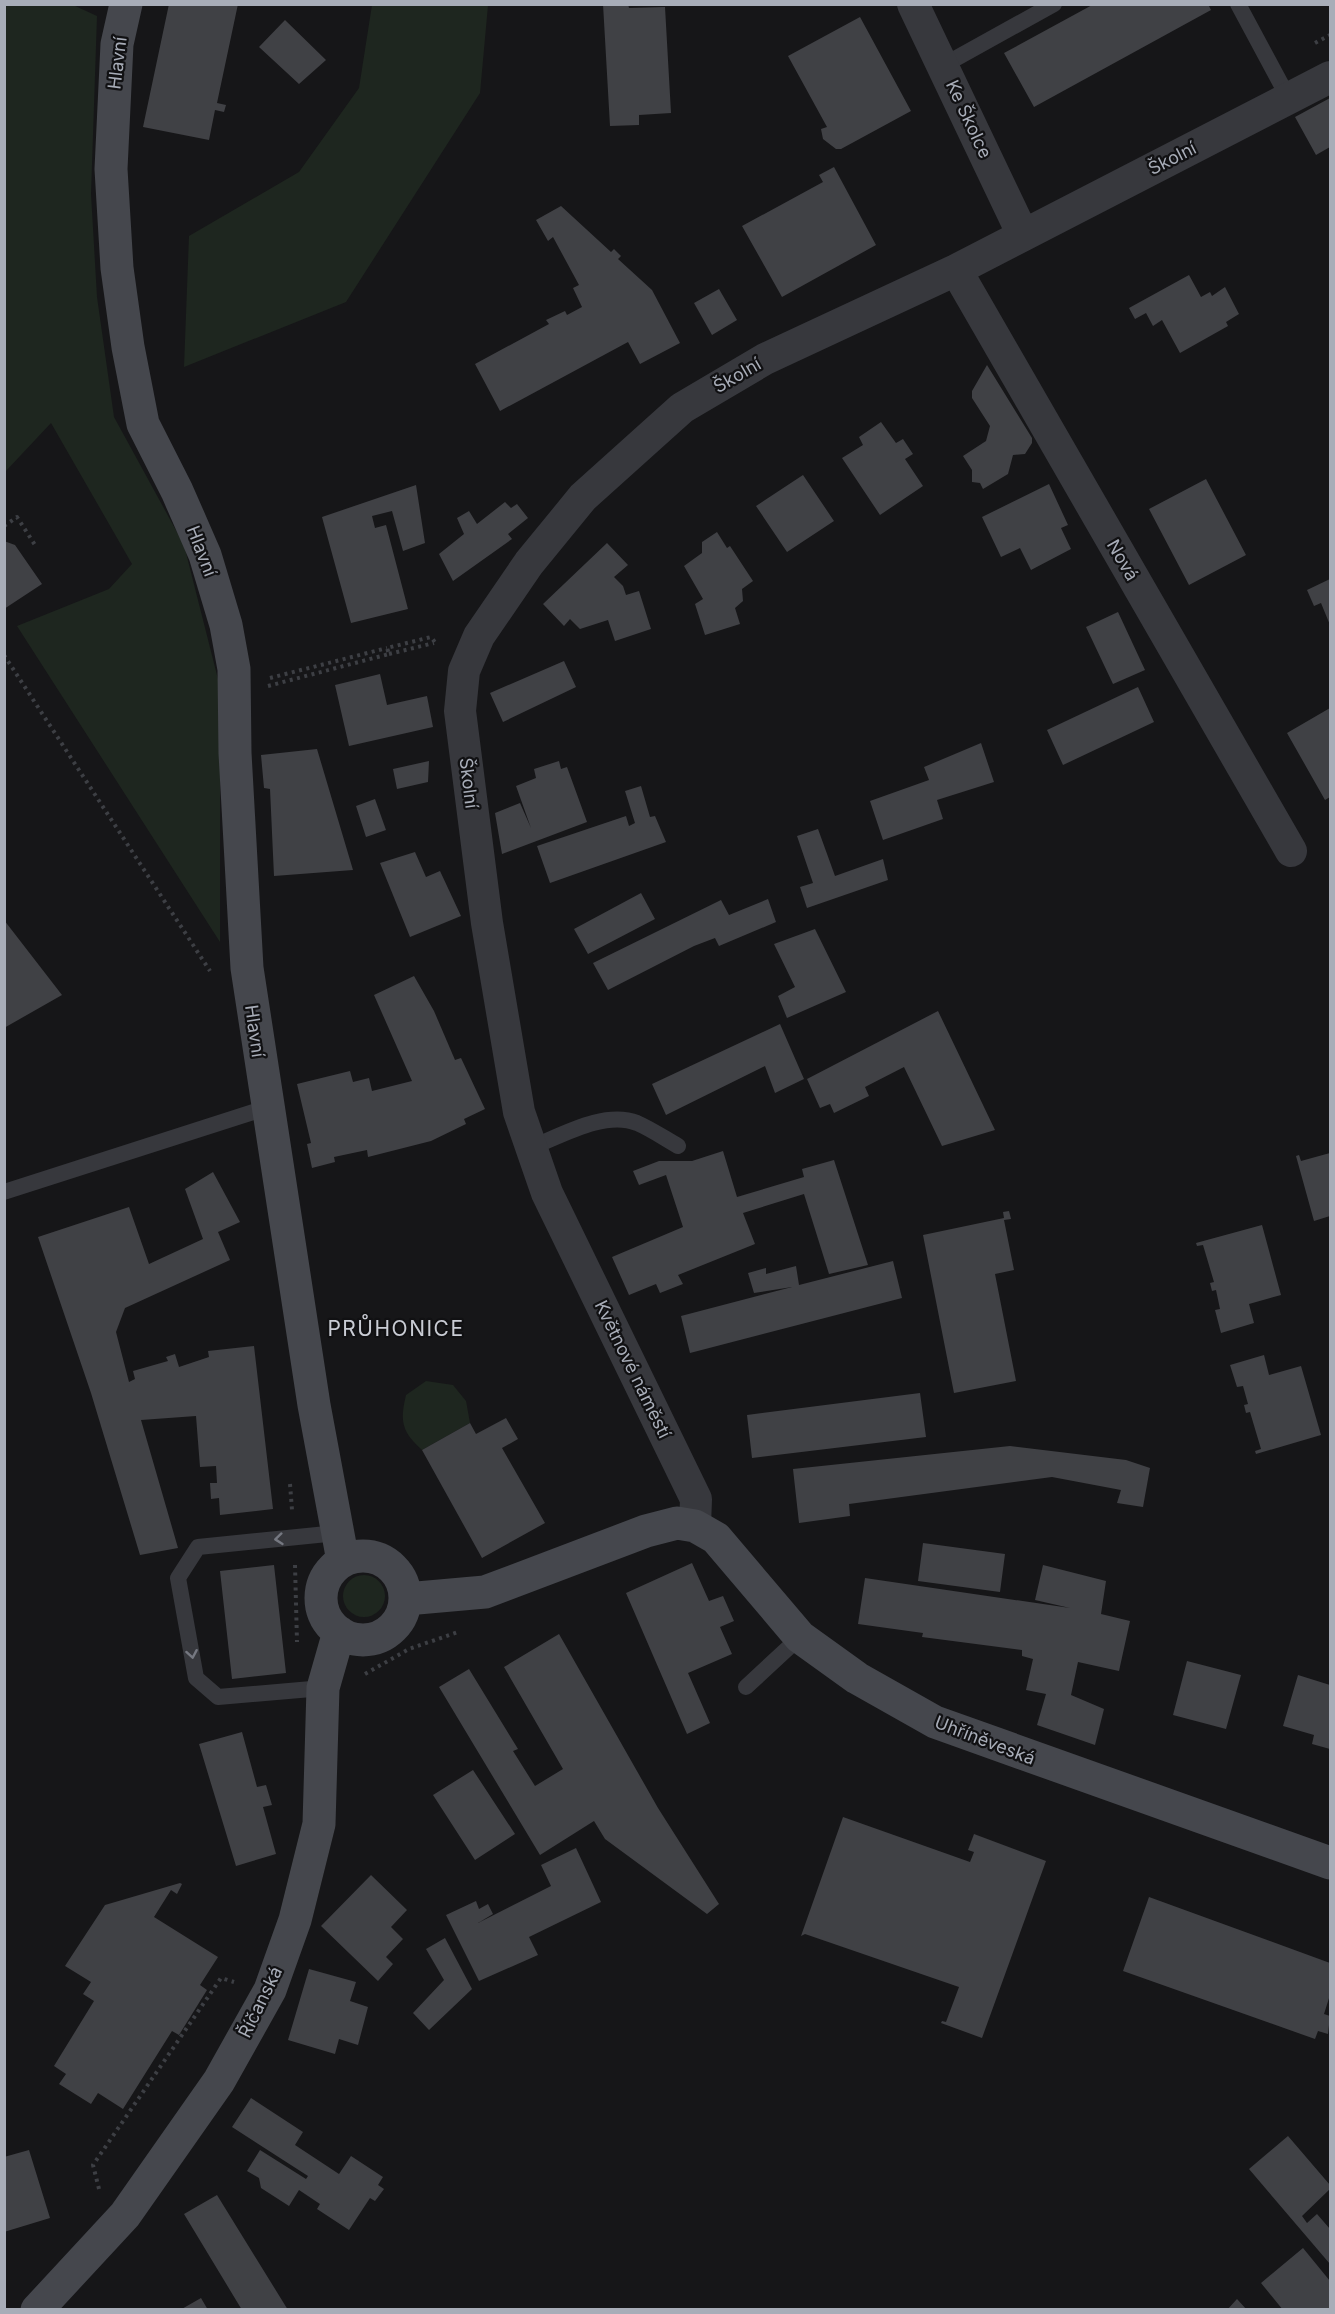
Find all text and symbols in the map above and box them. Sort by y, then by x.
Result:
street label: Hlavní [103,35,131,90]
street label: Ke Školce [942,76,997,161]
street label: Školní [1144,136,1200,179]
street label: Školní [709,352,765,397]
street label: Hlavní [183,523,221,580]
street label: Nová [1103,536,1143,584]
street label: Školní [455,756,484,810]
street label: Hlavní [241,1003,269,1059]
street label: Květnové náměstí [591,1297,676,1442]
district label: PRŮHONICE [327,1314,465,1341]
one-way arrow [274,1532,283,1545]
one-way arrow [185,1649,197,1659]
street label: Uhříněveská [932,1711,1038,1769]
street label: Říčanská [233,1963,286,2041]

